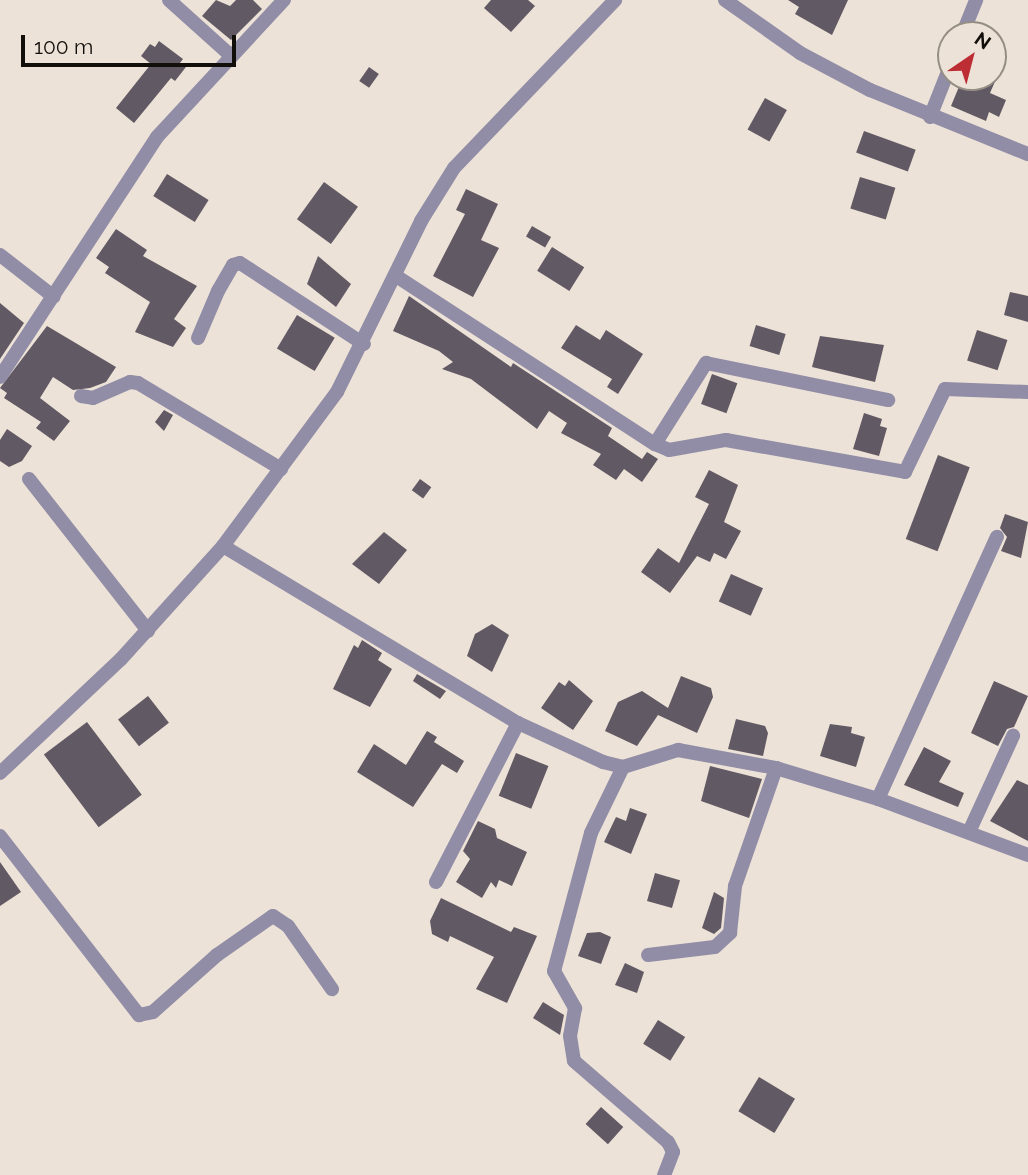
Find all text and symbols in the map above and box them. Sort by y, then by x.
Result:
scale bar [24,21,240,65]
north arrow [937,21,1007,91]
text: N [971,27,995,54]
text: 100 m [34,34,93,59]

